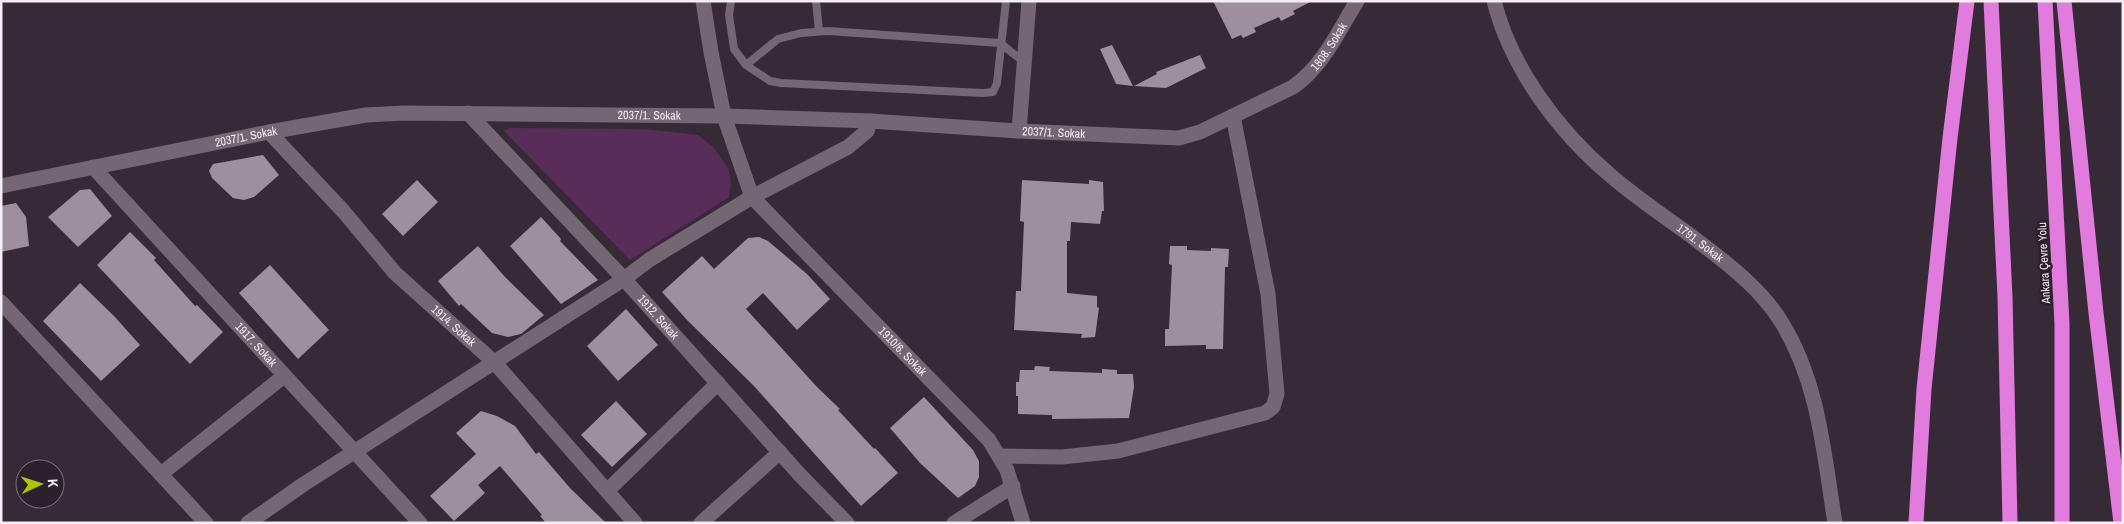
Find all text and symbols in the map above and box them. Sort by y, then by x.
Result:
street label: 1808. Sokak [1307,20,1351,74]
street label: 2037/1. Sokak [617,107,681,124]
street label: 2037/1. Sokak [214,123,278,151]
street label: 2037/1. Sokak [1022,123,1086,142]
street label: 1791. Sokak [1674,220,1727,266]
street label: Ankara Çevre Yolu [2034,222,2054,305]
street label: 1912. Sokak [634,291,683,343]
street label: 1914. Sokak [428,301,479,350]
street label: 1917. Sokak [232,319,281,370]
street label: 1910/6. Sokak [875,323,930,379]
north arrow [15,459,65,509]
text: K [44,478,62,489]

